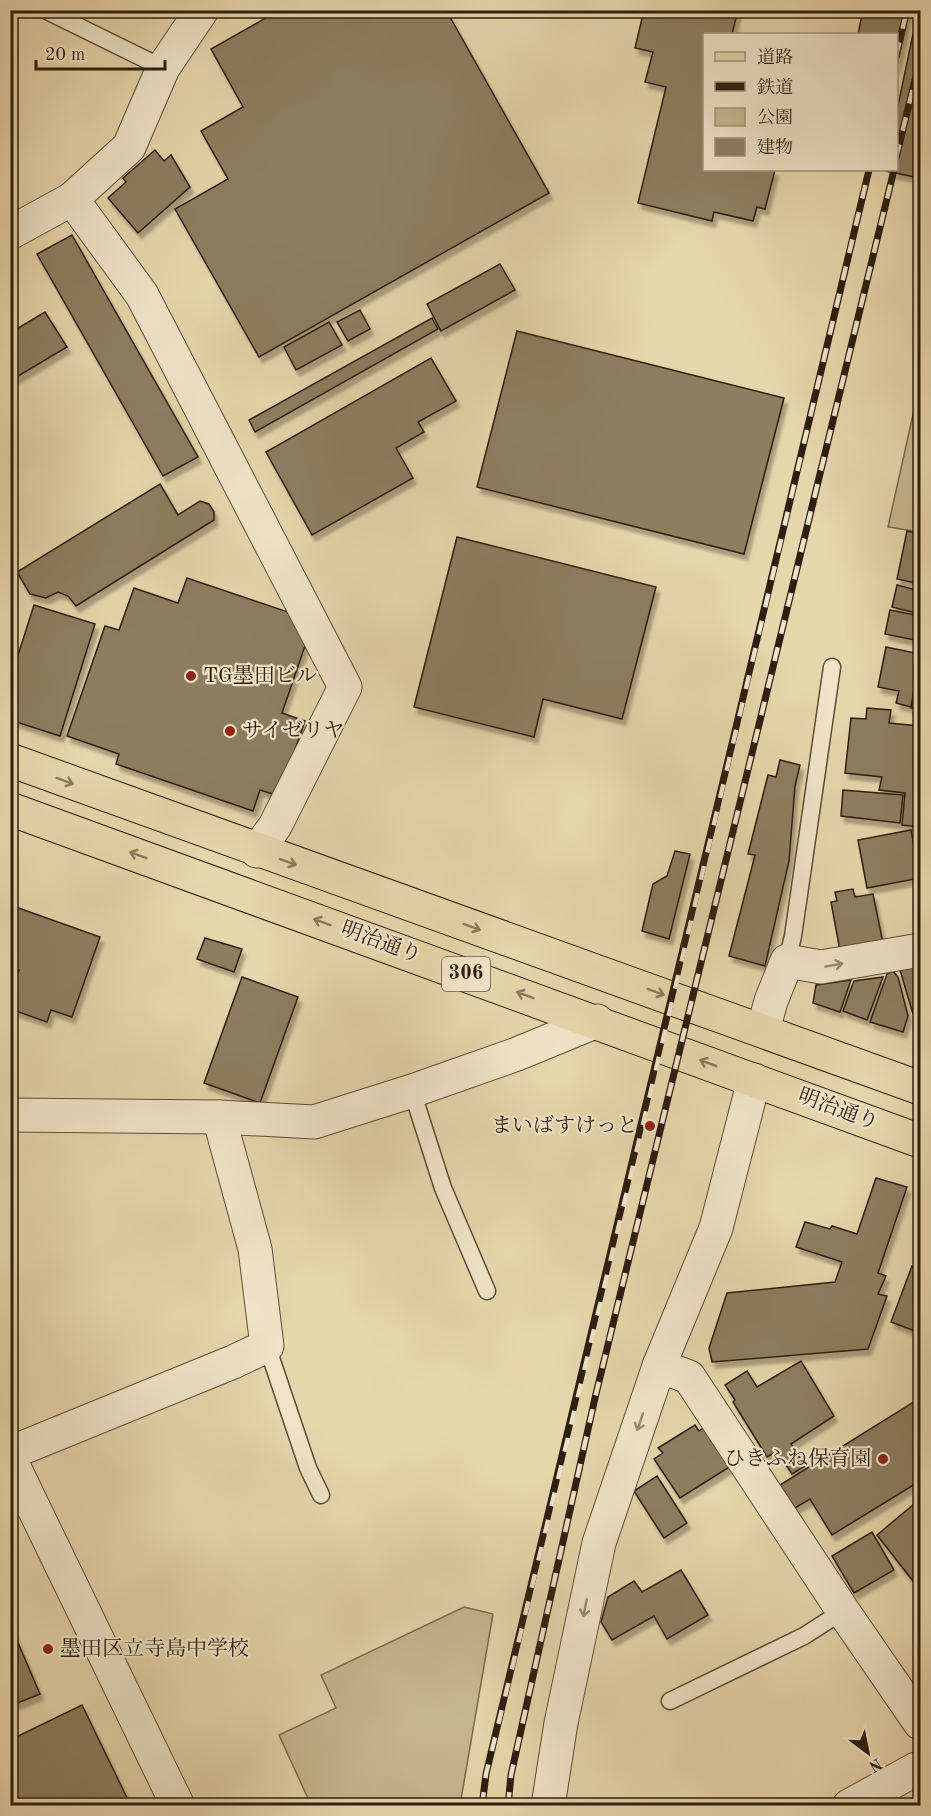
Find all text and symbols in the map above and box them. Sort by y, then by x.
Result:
scale bar [36,33,165,71]
legend [703,33,898,171]
text: 20 m [45,46,85,64]
text: 道路 [757,47,793,67]
text: 鉄道 [757,77,793,97]
text: 公園 [757,108,793,127]
text: 建物 [757,137,793,157]
place label: TG墨田ビル [203,664,317,687]
marker: TG墨田ビル [184,669,198,683]
place label: サイゼリヤ [242,720,344,742]
marker: サイゼリヤ [223,724,237,738]
one-way arrow [56,776,74,787]
one-way arrow [130,849,148,860]
one-way arrow [278,857,297,868]
one-way arrow [313,915,332,926]
street label: 明治通り [338,917,425,967]
one-way arrow [462,922,481,933]
road number: 306 [442,957,490,991]
one-way arrow [824,959,844,970]
one-way arrow [646,987,665,998]
one-way arrow [516,989,535,1000]
one-way arrow [699,1056,718,1067]
street label: 明治通り [795,1084,882,1134]
place label: まいばすけっと [491,1114,638,1137]
marker: まいばすけっと [643,1119,657,1133]
one-way arrow [634,1412,645,1431]
place label: ひきふね保育園 [724,1447,871,1470]
marker: ひきふね保育園 [876,1452,890,1466]
one-way arrow [579,1598,590,1618]
place label: 墨田区立寺島中学校 [60,1637,249,1660]
marker: 墨田区立寺島中学校 [41,1642,55,1656]
north arrow [838,1723,898,1783]
text: N [865,1754,884,1774]

